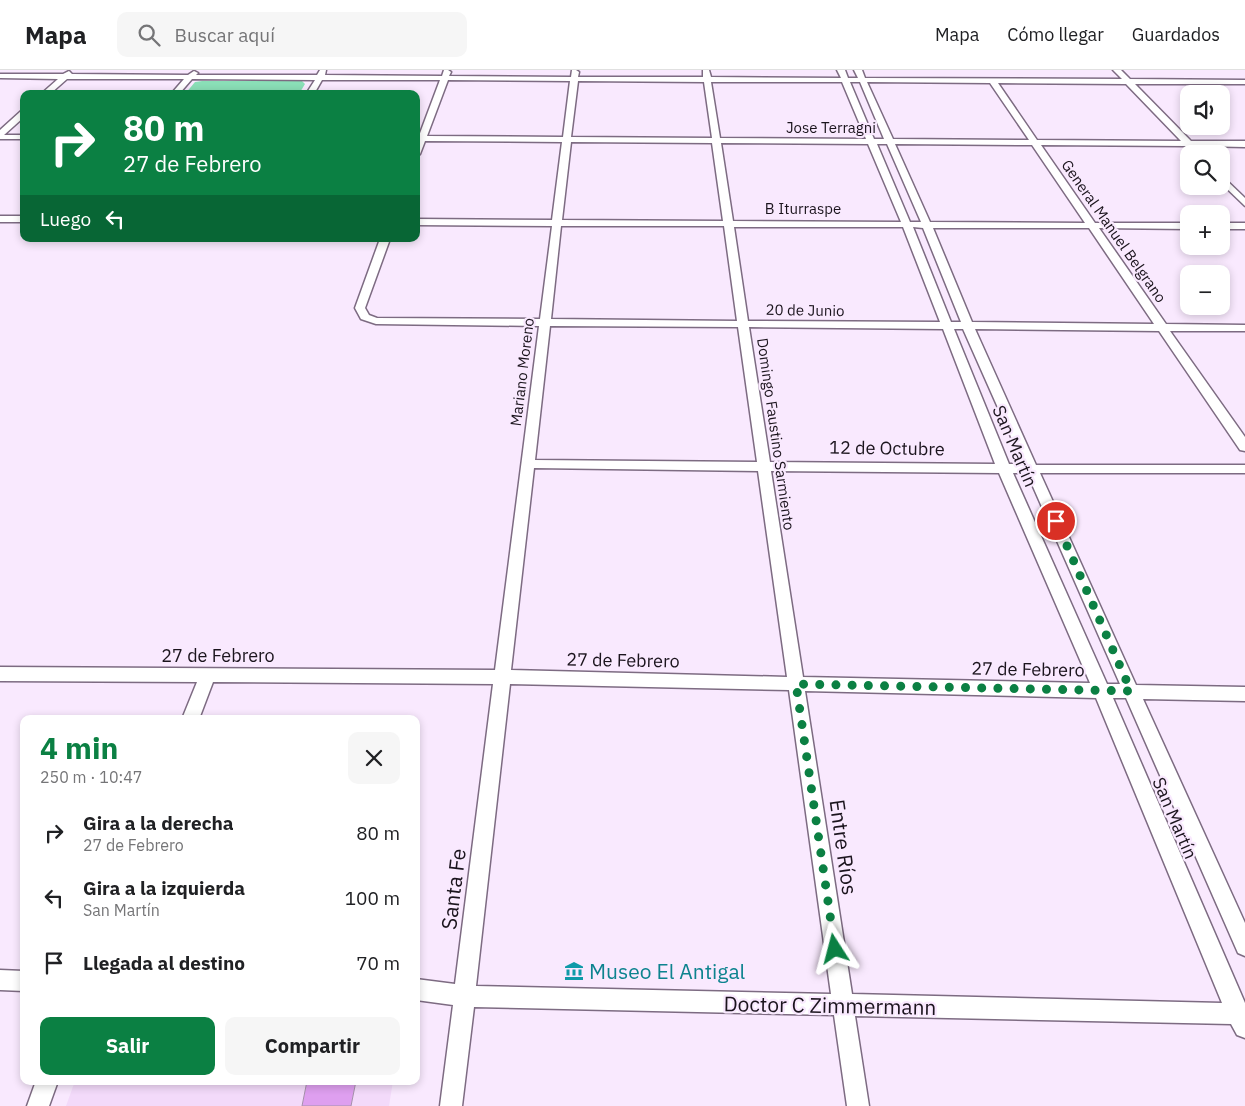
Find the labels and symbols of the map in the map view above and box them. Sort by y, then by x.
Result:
street label: Jose Terragni [786,118,876,137]
street label: General Manuel Belgrano [1057,156,1171,306]
street label: B Iturraspe [765,199,841,218]
street label: 20 de Junio [765,300,845,320]
street label: Mariano Moreno [506,317,538,427]
street label: Domingo Faustino Sarmiento [753,337,799,531]
street label: San Martín [988,402,1042,490]
street label: 12 de Octubre [829,435,945,461]
pin [1035,500,1077,542]
street label: 27 de Febrero [161,644,275,667]
street label: 27 de Febrero [566,648,680,672]
street label: 27 de Febrero [971,657,1085,681]
street label: San Martín [1148,774,1202,862]
street label: Entre Ríos [823,797,865,897]
street label: Santa Fe [434,847,472,931]
position arrow [808,922,860,974]
place label: Museo El Antigal [589,957,746,985]
museum icon: Museo El Antigal [563,960,585,982]
street label: Doctor C Zimmermann [723,989,937,1021]

